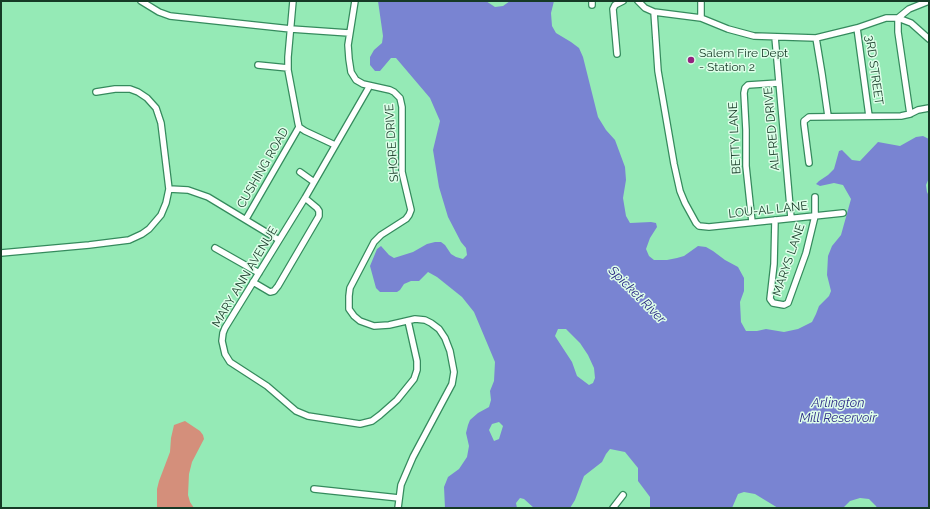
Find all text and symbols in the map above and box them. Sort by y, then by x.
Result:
street label: 3RD STREET [862,34,886,106]
place label: Salem Fire Dept - Station 2 [699,46,788,74]
marker: Salem Fire Dept - Station 2 [686,55,696,65]
street label: ALFRED DRIVE [761,87,783,171]
street label: BETTY LANE [726,101,744,175]
street label: SHORE DRIVE [382,103,402,183]
street label: CUSHING ROAD [234,125,292,211]
street label: LOU-AL LANE [728,199,808,221]
street label: MARYS LANE [770,222,808,298]
street label: MARY ANN AVENUE [209,224,281,330]
water label: Spicket River [605,263,669,327]
water label: Arlington Mill Reservoir [799,395,877,426]

